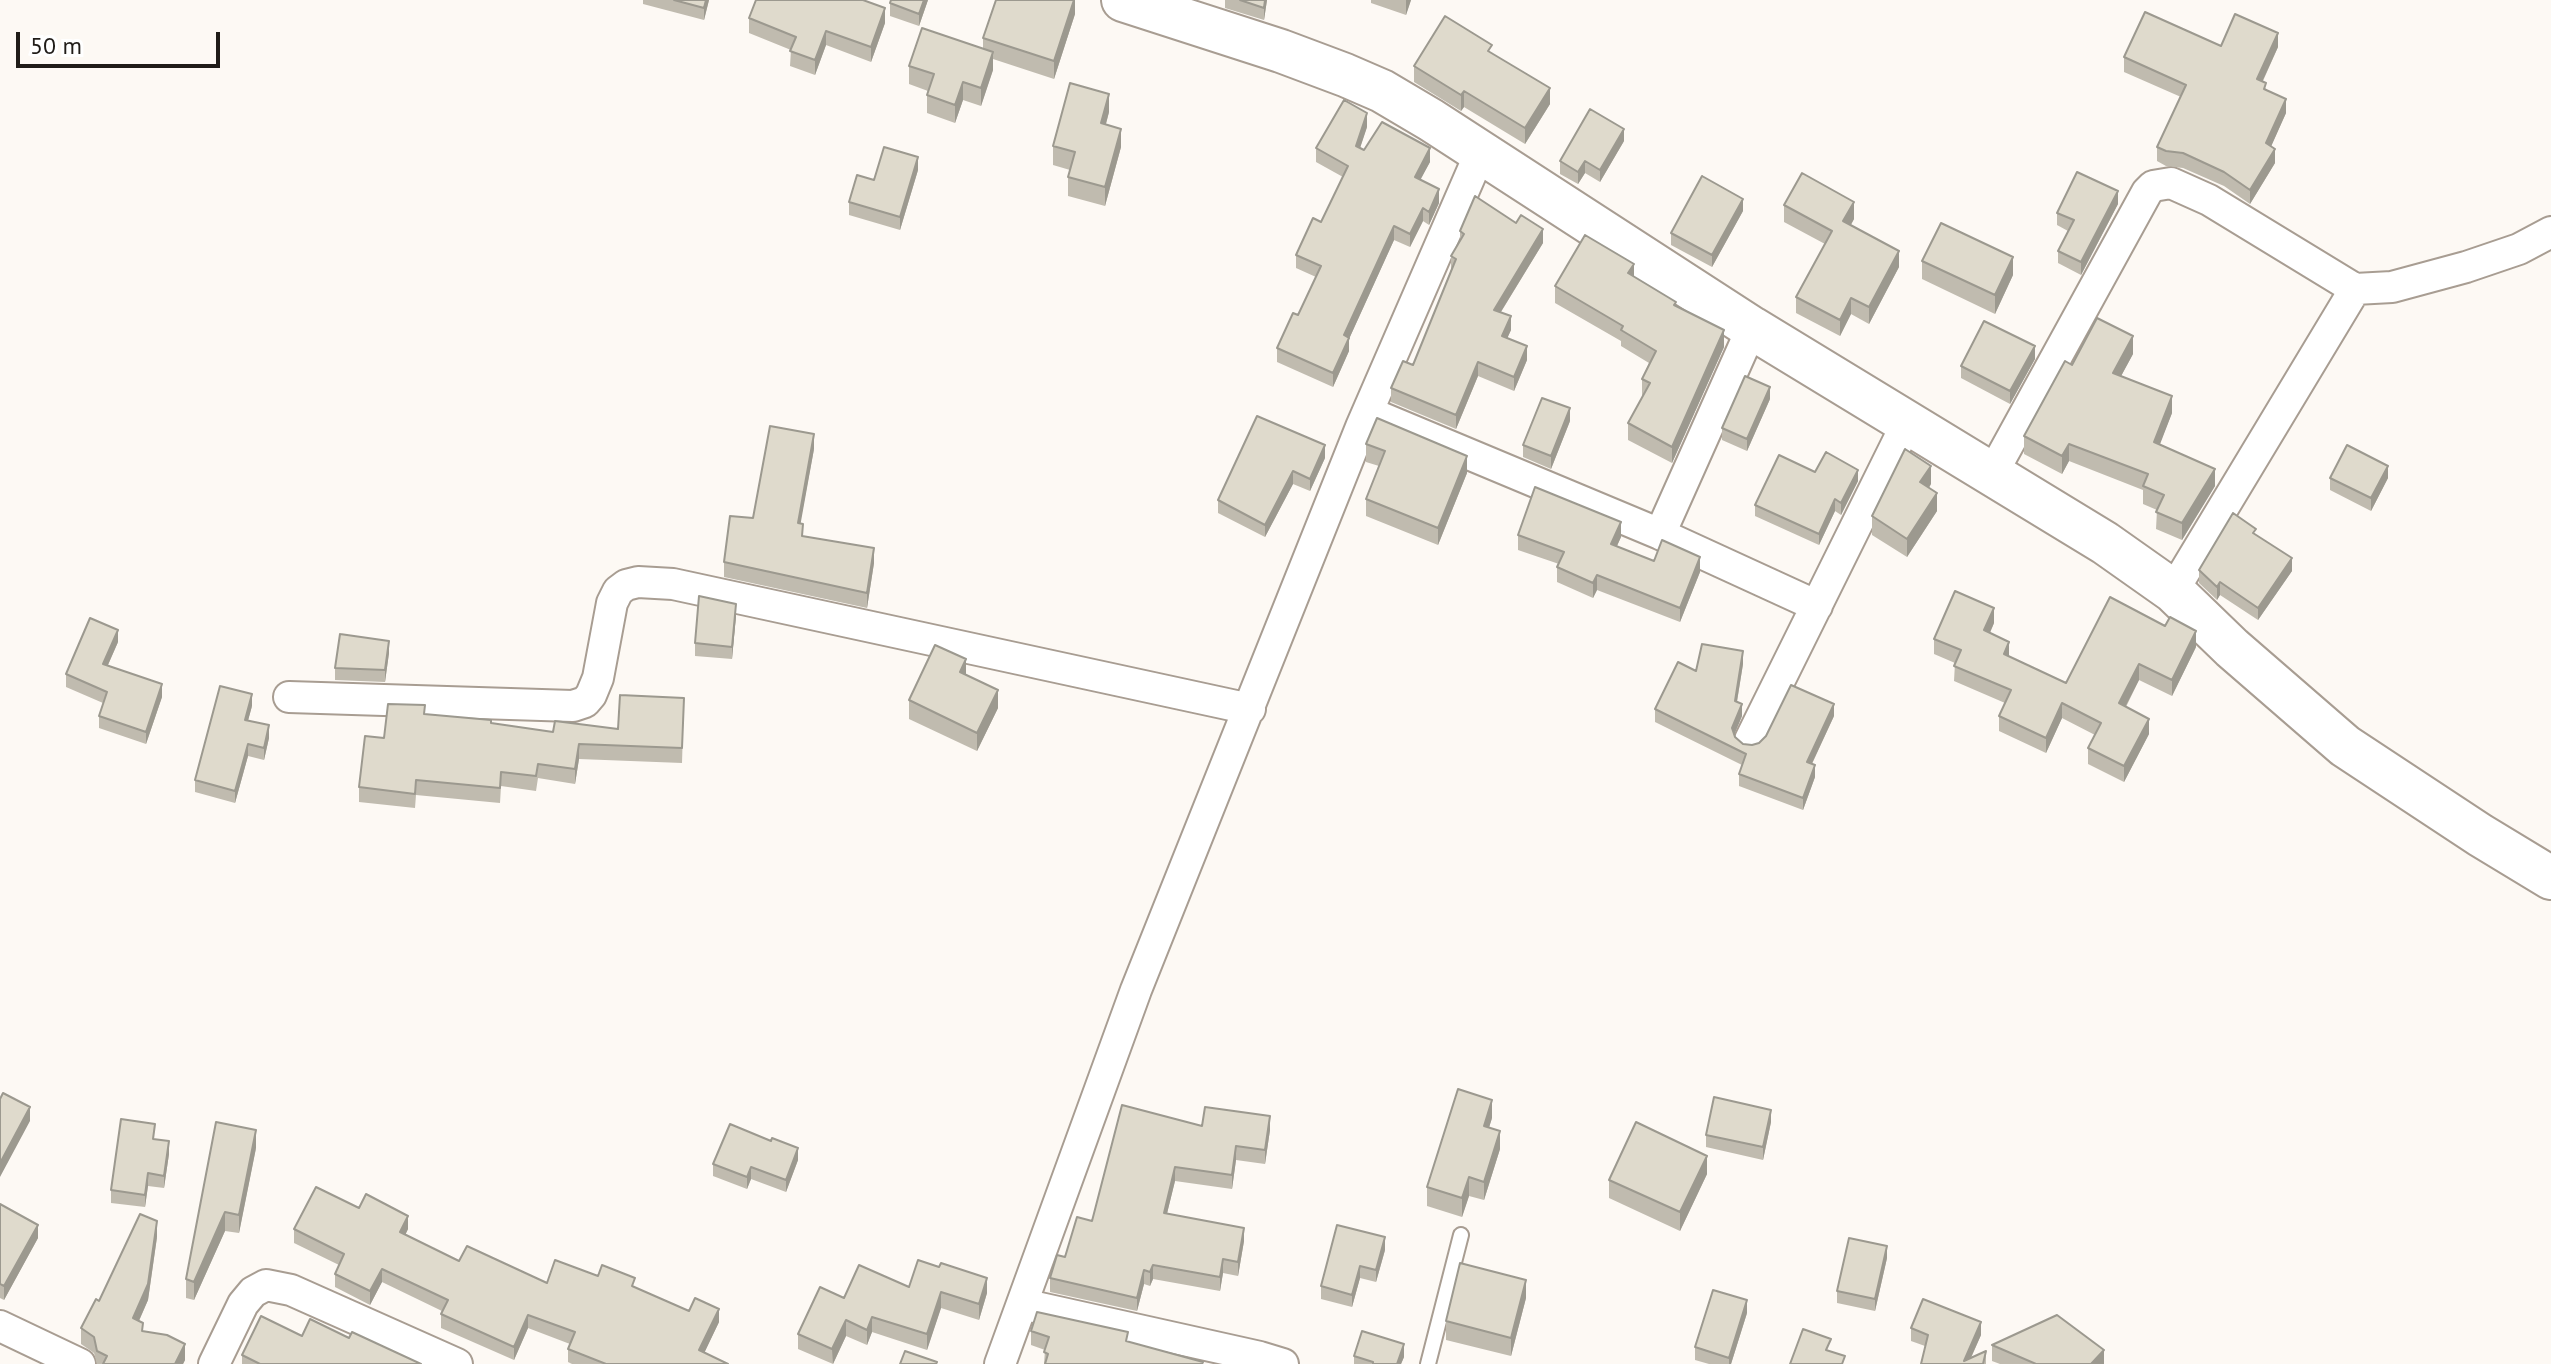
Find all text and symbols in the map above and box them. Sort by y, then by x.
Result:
scale bar [20,16,224,66]
text: 50 m [30,30,82,61]

